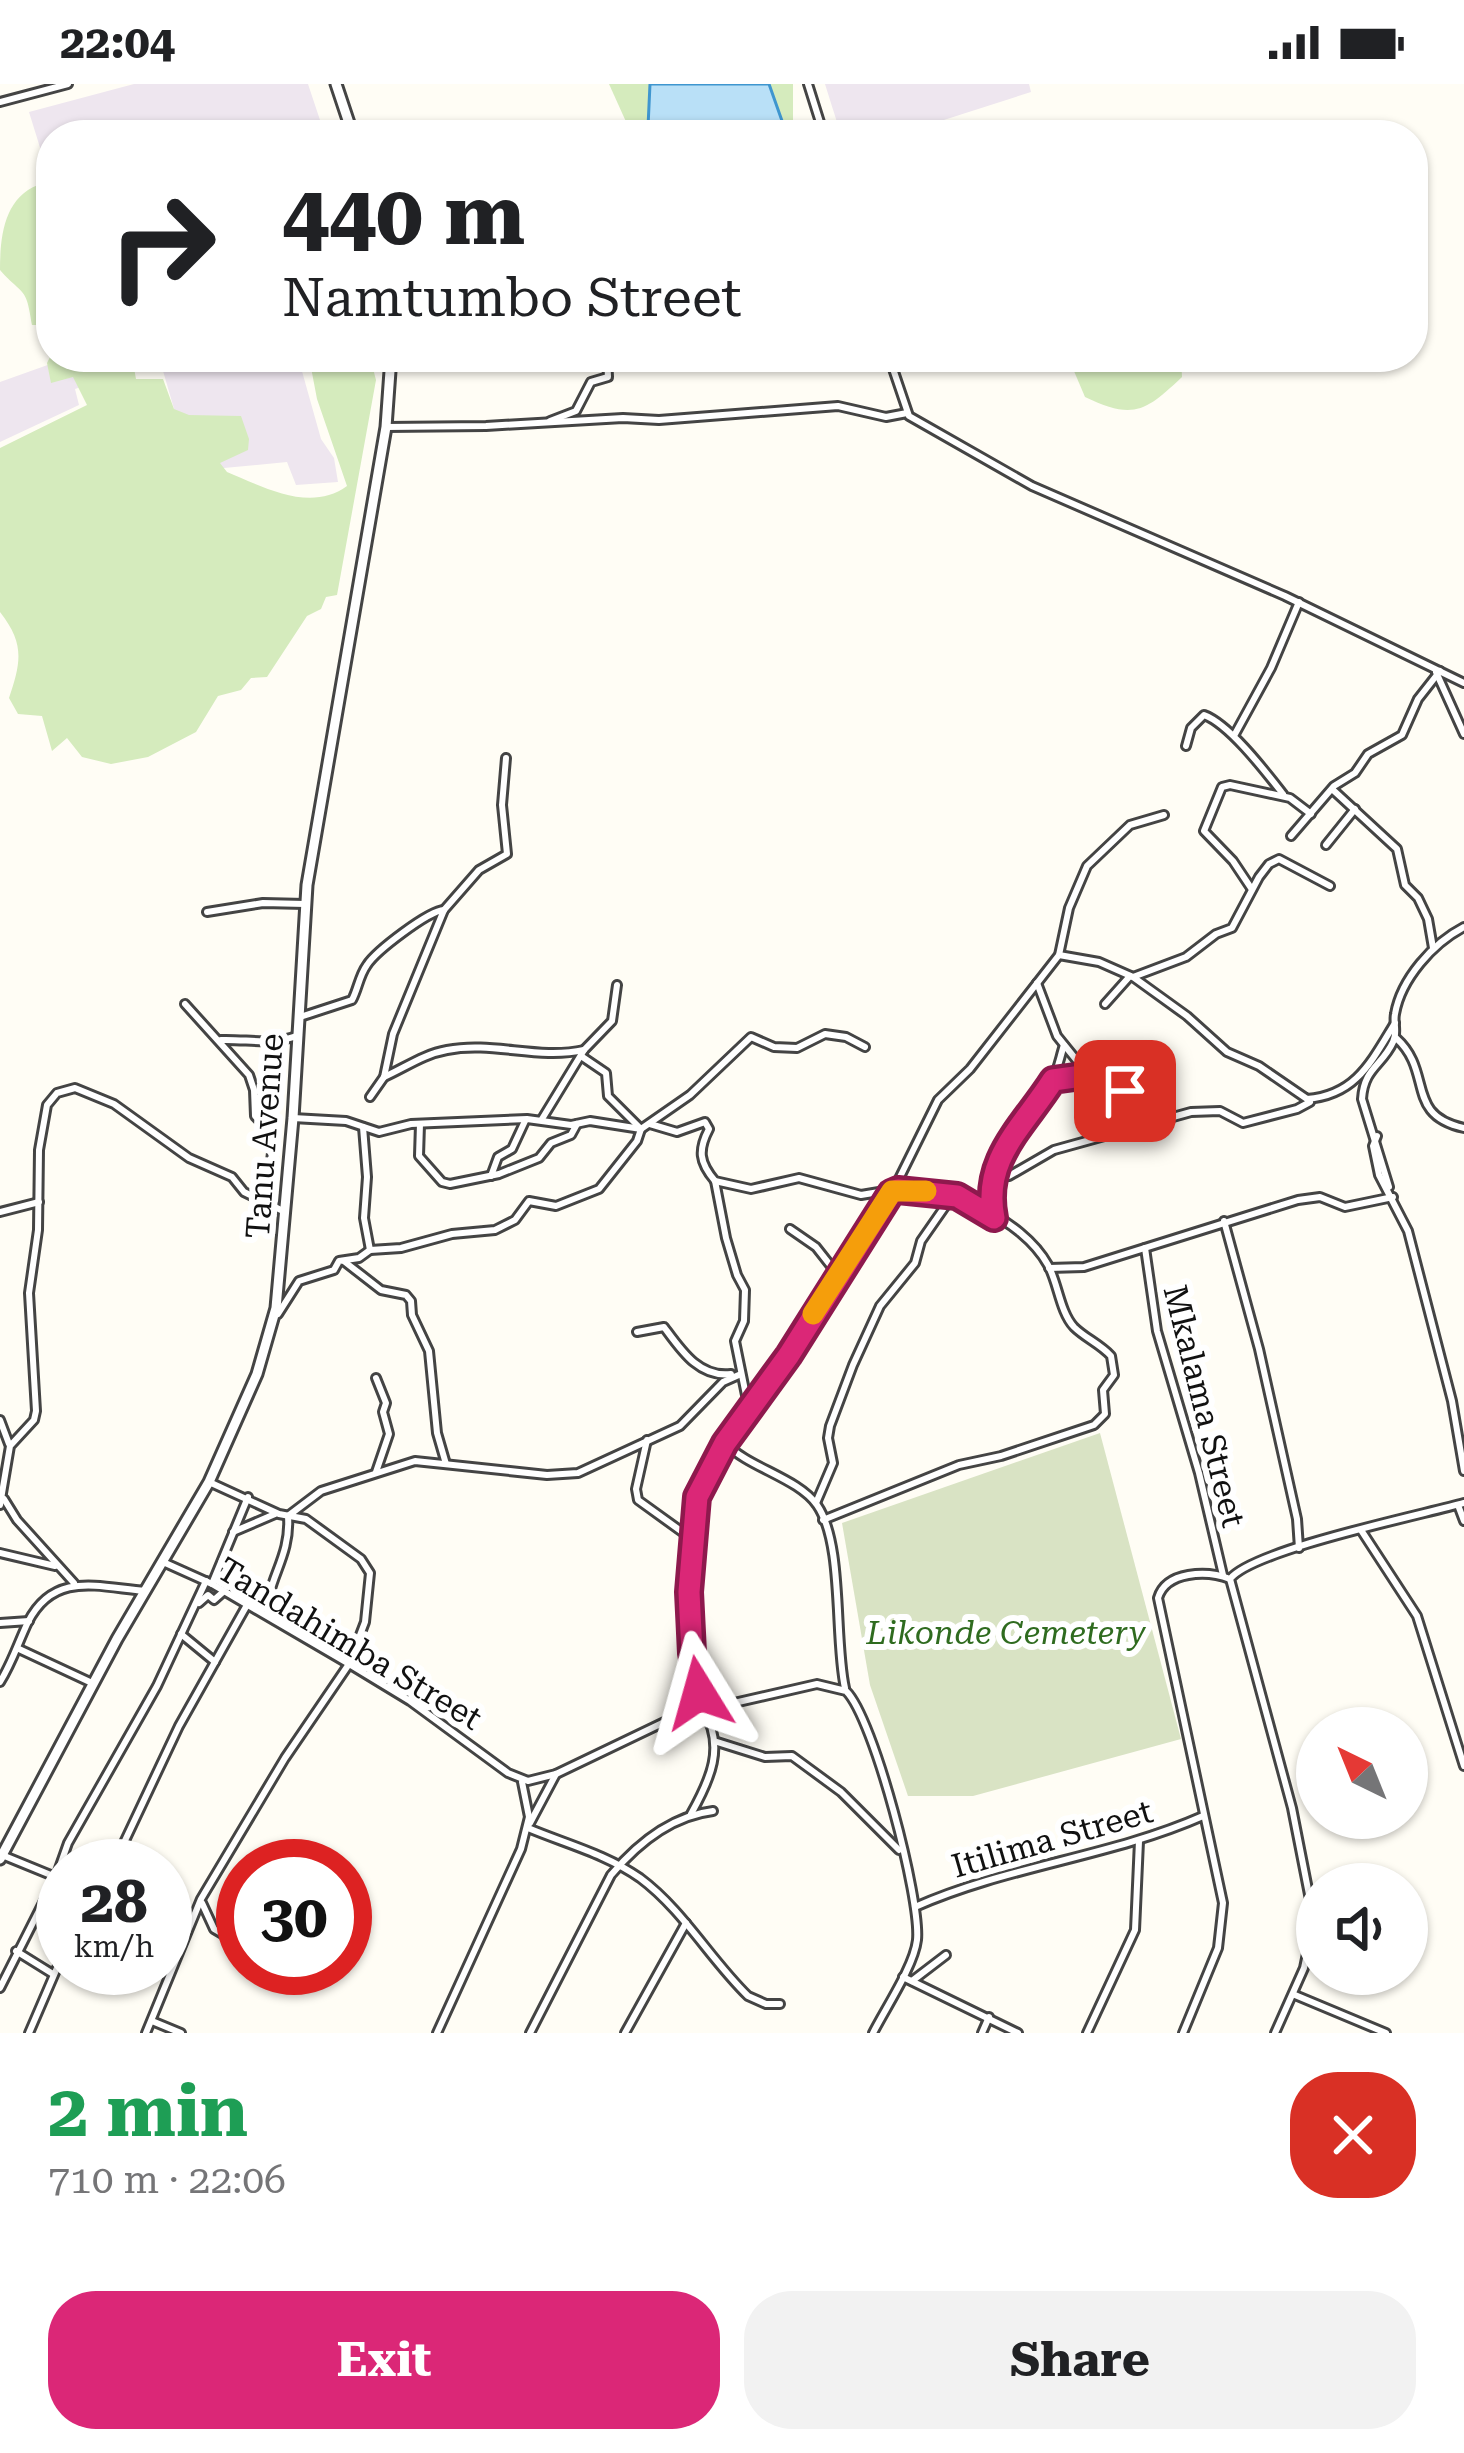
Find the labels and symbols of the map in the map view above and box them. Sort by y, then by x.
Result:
street label: Tanu Avenue [238,1032,291,1240]
pin [1074,1040,1176,1142]
street label: Mkalama Street [1156,1281,1253,1531]
street label: Tandahimba Street [211,1549,489,1738]
park label: Likonde Cemetery [865,1613,1147,1652]
position arrow [636,1630,762,1756]
north arrow [1296,1707,1428,1839]
street label: Itilima Street [947,1791,1157,1886]
speed limit sign: 30 [216,1839,372,1995]

